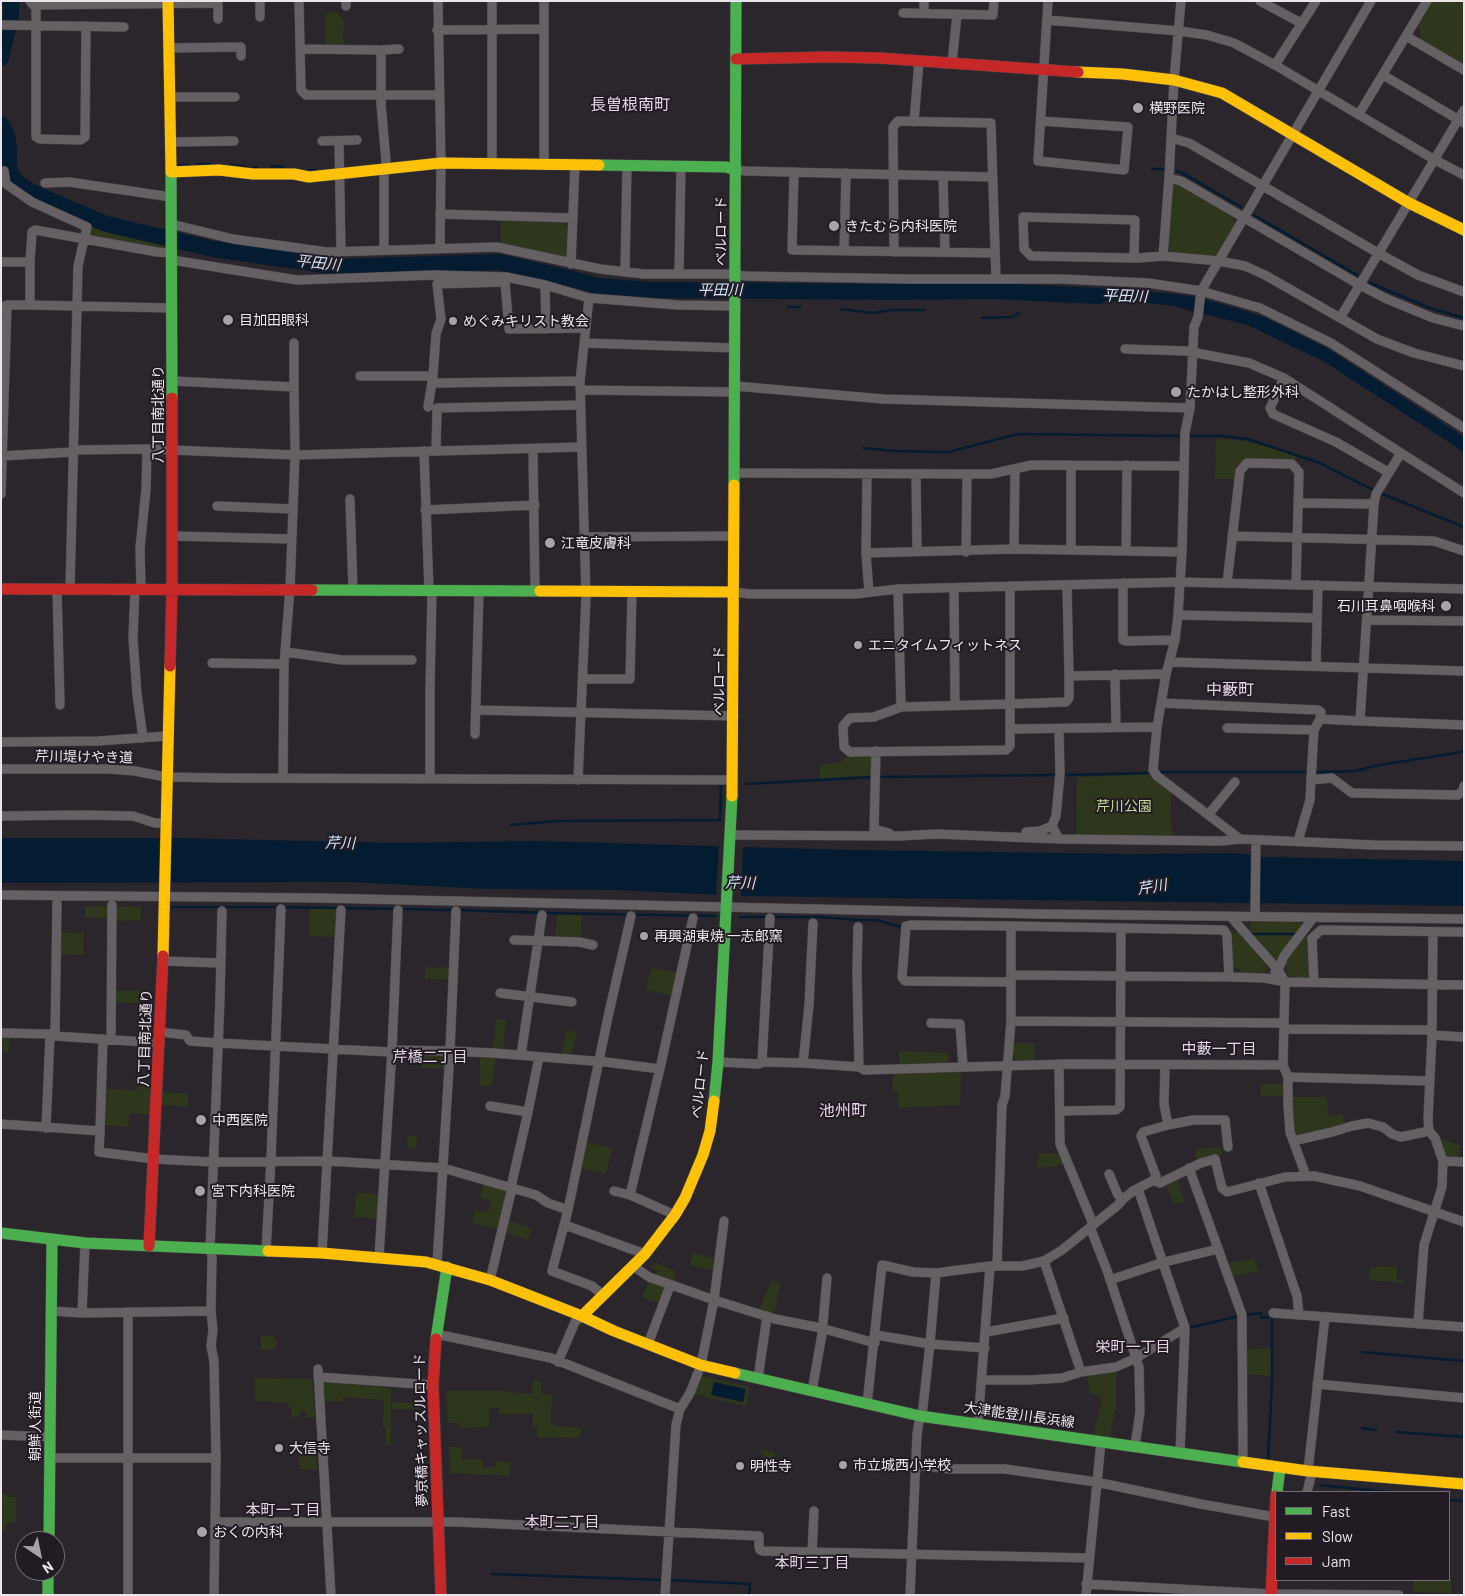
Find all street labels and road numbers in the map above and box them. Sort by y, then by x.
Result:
street label: ベルロード [713,196,729,266]
street label: 八丁目南北通り [150,365,166,463]
street label: ベルロード [711,646,727,716]
street label: 芹川堤けやき道 [35,748,133,766]
street label: 八丁目南北通り [135,989,155,1087]
street label: ベルロード [688,1048,712,1120]
street label: 夢京橋キャッスルロード [411,1353,431,1507]
street label: 朝鮮人街道 [27,1391,43,1461]
street label: 大津能登川長浜線 [962,1399,1076,1431]

